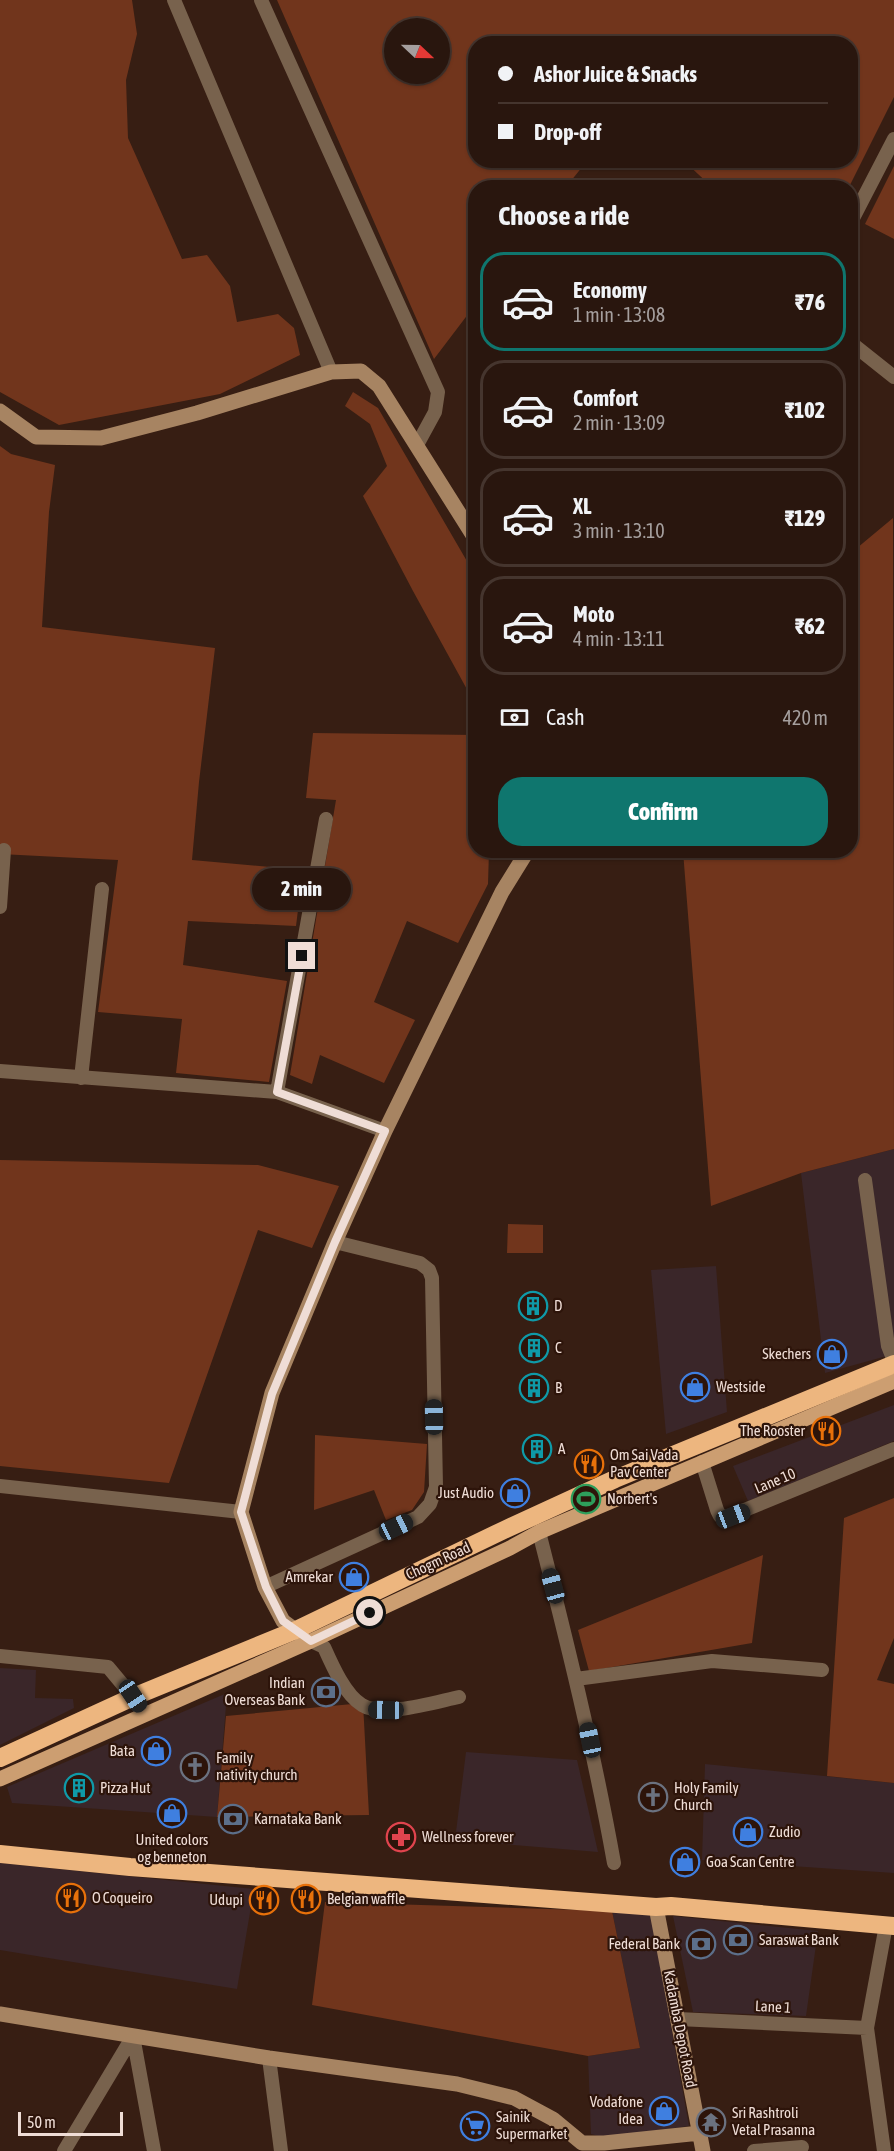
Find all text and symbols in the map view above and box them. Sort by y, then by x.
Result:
north arrow [384,18,450,84]
map controls [384,18,450,84]
text: Ashor Juice & Snacks [534,61,697,87]
text: Drop-off [534,119,601,145]
text: Choose a ride [498,200,630,231]
icon: car [501,275,555,329]
text: Economy [573,277,647,303]
text: ₹76 [795,289,825,315]
text: 1 min · 13:08 [573,303,665,326]
icon: car [501,383,555,437]
text: Comfort [573,385,638,411]
text: ₹102 [785,397,825,423]
text: 2 min · 13:09 [573,411,665,434]
icon: car [501,491,555,545]
text: XL [573,493,591,519]
text: ₹129 [785,505,825,531]
text: 3 min · 13:10 [573,519,665,542]
icon: car [501,599,555,653]
text: Moto [573,601,615,627]
text: ₹62 [795,613,825,639]
text: 4 min · 13:11 [573,627,665,650]
icon: cash [498,701,531,734]
text: Cash [546,704,585,730]
text: 420 m [783,706,828,729]
button: Confirm [498,777,828,846]
callout: 2 min [252,869,352,911]
text: 2 min [281,877,322,900]
route end [288,942,315,969]
building icon: D [517,1290,549,1322]
place label: D [554,1297,562,1314]
building icon: C [518,1332,550,1364]
shop icon: Skechers [816,1338,848,1370]
place label: C [555,1339,562,1356]
place label: Skechers [762,1345,811,1362]
shop icon: Westside [679,1371,711,1403]
building icon: B [518,1372,550,1404]
place label: Westside [716,1378,766,1395]
place label: B [555,1379,562,1396]
car [425,1399,443,1435]
restaurant icon: The Rooster [810,1415,842,1447]
place label: The Rooster [740,1422,806,1439]
building icon: A [521,1433,553,1465]
place label: A [558,1440,566,1457]
place label: Om Sai Vada Pav Center [610,1446,678,1480]
restaurant icon: Om Sai Vada Pav Center [573,1448,605,1480]
street label: Lane 10 [752,1464,798,1497]
shop icon: Just Audio [499,1477,531,1509]
sports icon: Norbert's [570,1483,602,1515]
place label: Just Audio [438,1484,494,1501]
place label: Norbert's [607,1490,658,1507]
car [713,1501,753,1531]
car [376,1511,416,1543]
street label: Chogm Road [403,1538,473,1583]
shop icon: Amrekar [338,1561,370,1593]
car [540,1566,566,1606]
place label: Amrekar [286,1568,334,1585]
route start [356,1599,383,1626]
place label: Indian Overseas Bank [225,1674,305,1708]
car [115,1676,151,1716]
bank icon: Indian Overseas Bank [310,1676,342,1708]
car [368,1701,404,1719]
car [577,1721,603,1759]
shop icon: Bata [140,1735,172,1767]
place label: Bata [110,1742,135,1759]
place label: Family nativity church [216,1749,298,1783]
church icon: Family nativity church [179,1751,211,1783]
building icon: Pizza Hut [63,1772,95,1804]
place label: Pizza Hut [100,1779,151,1796]
place label: Holy Family Church [674,1779,739,1813]
church icon: Holy Family Church [637,1781,669,1813]
shop icon: United colors og benneton [156,1797,188,1829]
bank icon: Karnataka Bank [217,1803,249,1835]
place label: Karnataka Bank [254,1810,342,1827]
shop icon: Zudio [732,1816,764,1848]
pharmacy icon: Wellness forever [385,1821,417,1853]
place label: Zudio [769,1823,801,1840]
place label: Wellness forever [422,1828,514,1845]
place label: United colors og benneton [136,1831,208,1865]
shop icon: Goa Scan Centre [669,1846,701,1878]
place label: Goa Scan Centre [706,1853,795,1870]
restaurant icon: O Coqueiro [55,1882,87,1914]
restaurant icon: Belgian waffle [290,1883,322,1915]
restaurant icon: Udupi [248,1884,280,1916]
place label: O Coqueiro [92,1889,153,1906]
place label: Belgian waffle [327,1890,406,1907]
place label: Udupi [209,1891,243,1908]
bank icon: Saraswat Bank [722,1924,754,1956]
bank icon: Federal Bank [685,1928,717,1960]
place label: Saraswat Bank [759,1931,839,1948]
place label: Federal Bank [609,1935,680,1952]
street label: Kadamba Depot Road [661,1969,700,2089]
street label: Lane 1 [755,1997,791,2016]
place label: Vodafone Idea [590,2093,643,2127]
shop icon: Vodafone Idea [648,2095,680,2127]
place label: Sri Rashtroli Vetal Prasanna [732,2104,815,2138]
temple icon: Sri Rashtroli Vetal Prasanna [695,2106,727,2138]
place label: Sainik Supermarket [496,2108,568,2142]
scale bar [18,2109,123,2136]
supermarket icon: Sainik Supermarket [459,2110,491,2142]
text: 50 m [27,2113,56,2131]

